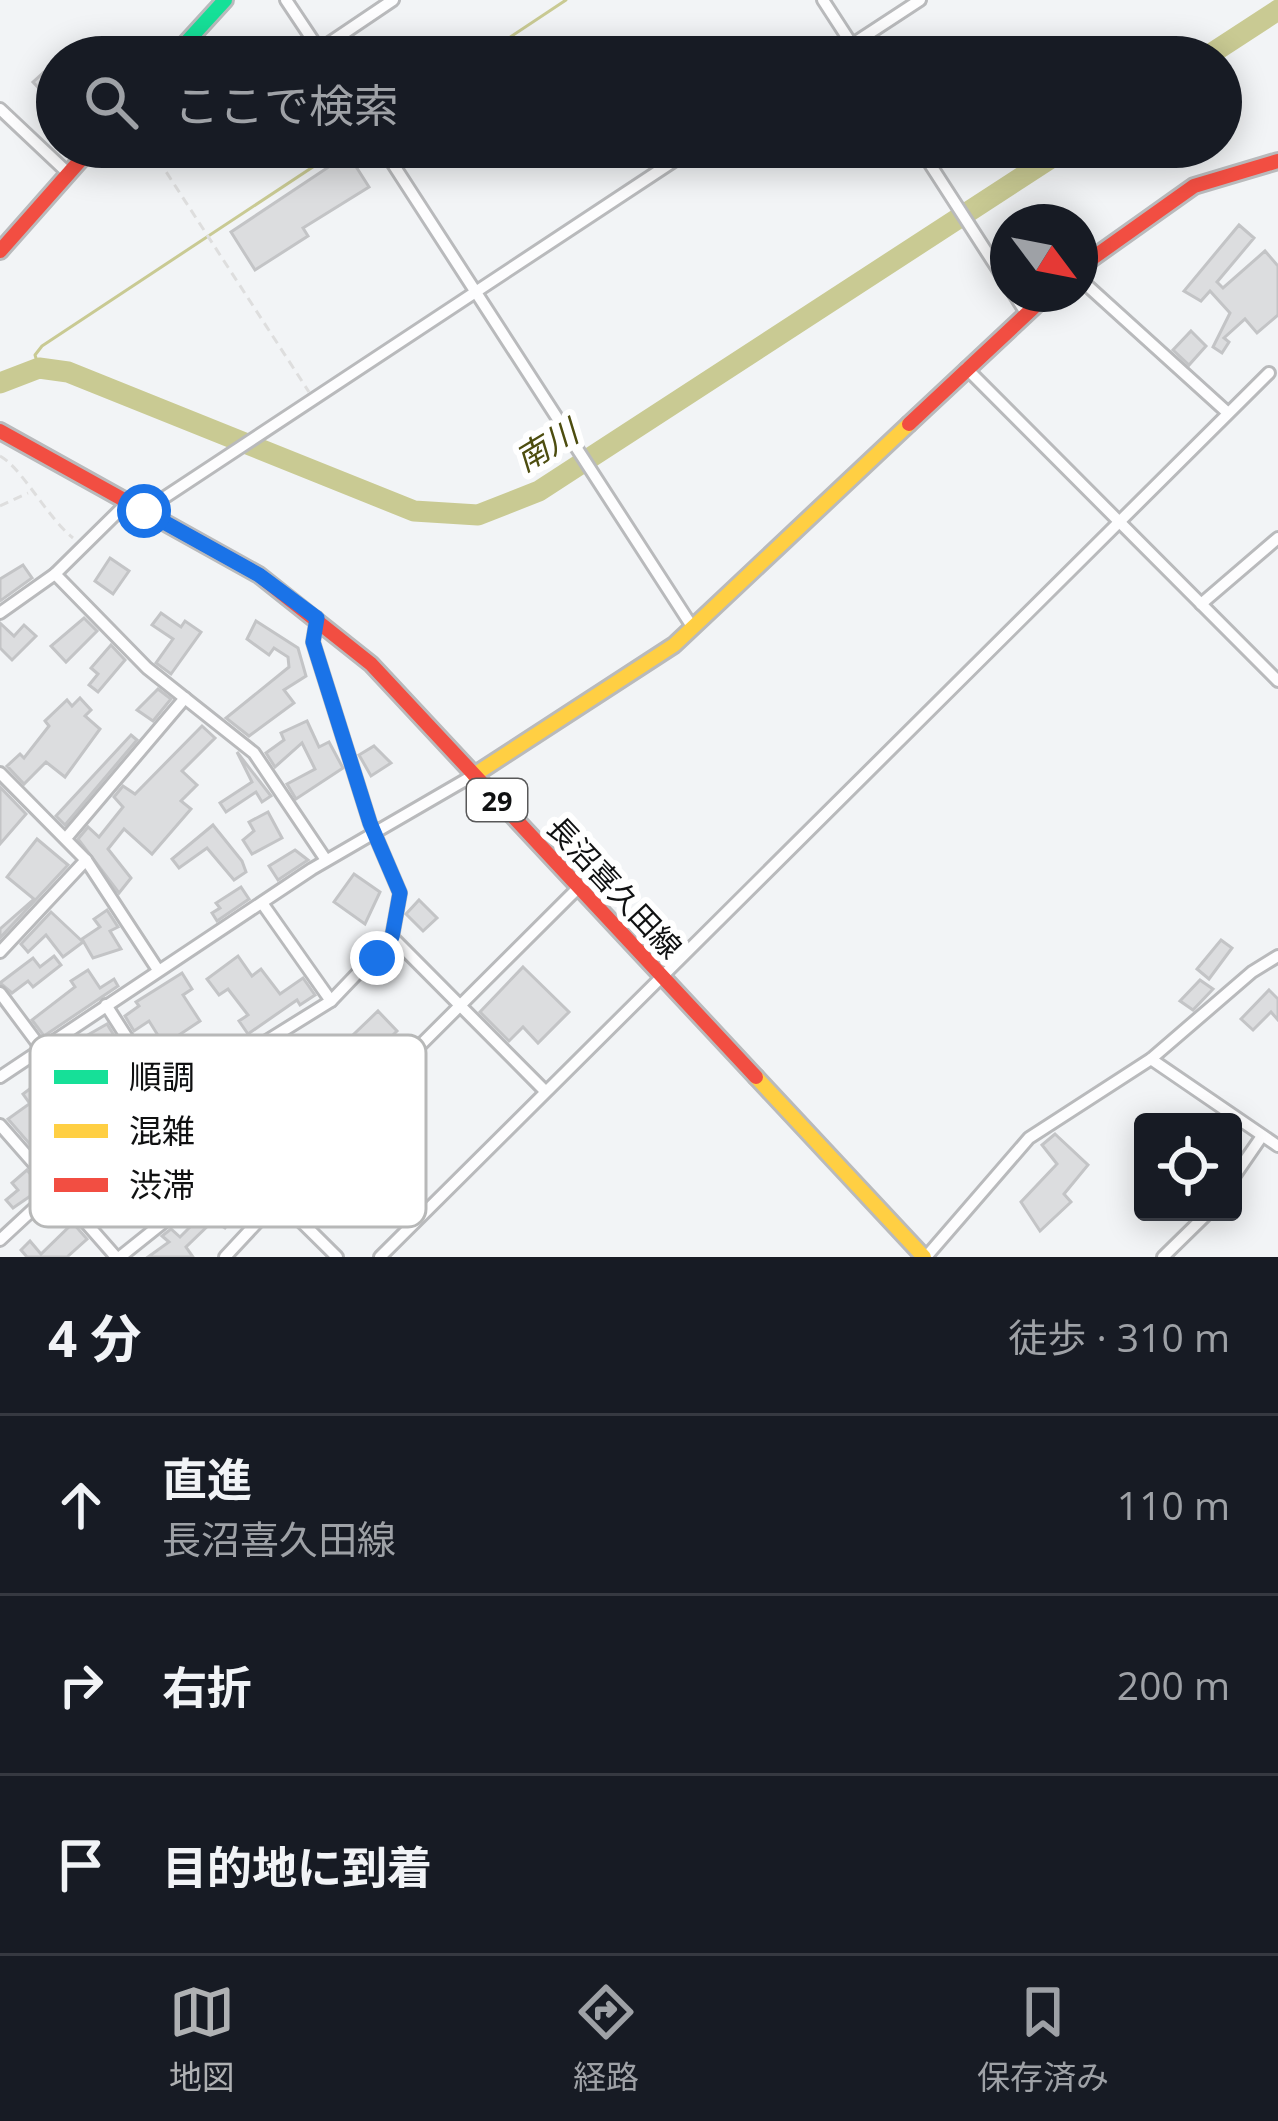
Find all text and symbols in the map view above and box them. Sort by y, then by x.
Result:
search box [36,36,1242,168]
icon: search [78,69,144,135]
text: ここで検索 [174,74,399,135]
north arrow [990,204,1098,312]
water label: 南川 [506,407,588,481]
route start [117,484,171,538]
road number: 29 [467,779,527,821]
street label: 長沼喜久田線 [539,807,691,967]
route end [350,931,404,985]
legend [30,1035,426,1227]
text: 順調 [129,1054,195,1099]
text: 混雑 [129,1108,195,1153]
map controls [1134,1113,1242,1221]
button: locate [1134,1113,1242,1221]
text: 渋滞 [129,1162,195,1207]
text: 4 分 [48,1302,141,1372]
text: 徒歩 · 310 m [1008,1310,1230,1363]
text: 直進 [162,1448,252,1509]
icon: ahead [48,1472,114,1538]
text: 110 m [1117,1478,1230,1531]
text: 長沼喜久田線 [162,1512,396,1565]
icon: right [48,1652,114,1718]
text: 右折 [162,1656,252,1717]
text: 200 m [1117,1658,1230,1711]
icon: arrive [48,1832,114,1898]
text: 目的地に到着 [162,1836,432,1897]
tab: 地図 [169,1979,235,2099]
tab: 経路 [573,1979,639,2099]
tab: 保存済み [977,1979,1109,2099]

